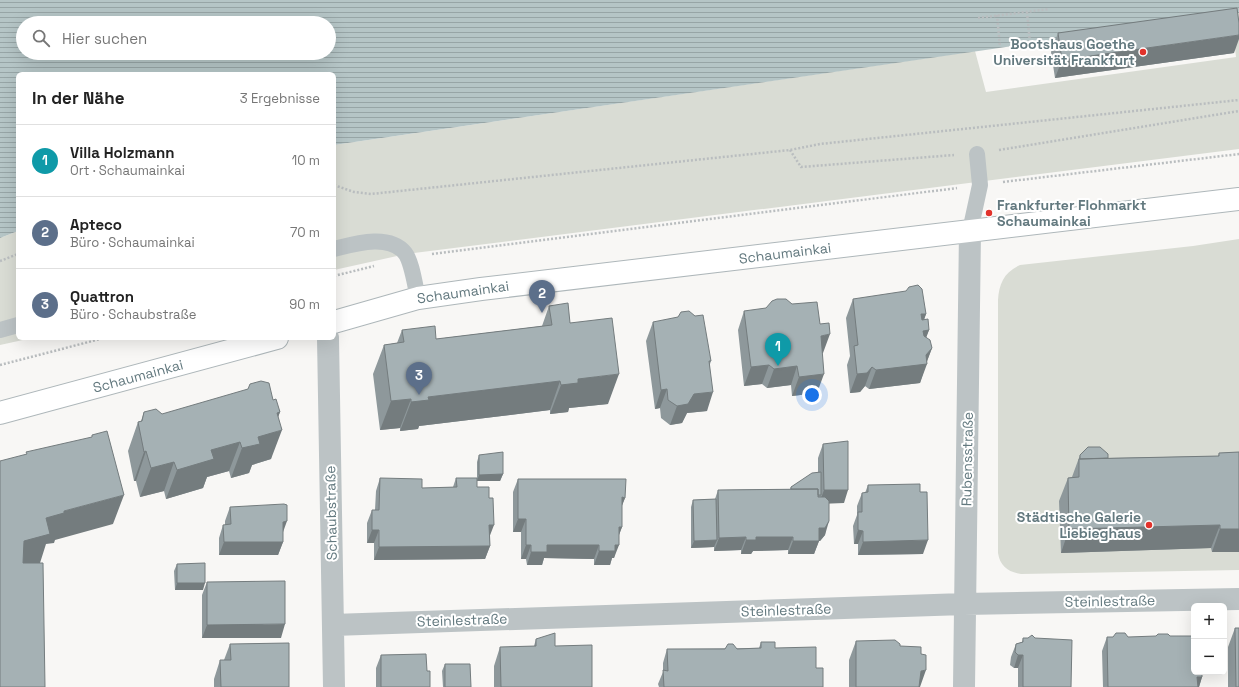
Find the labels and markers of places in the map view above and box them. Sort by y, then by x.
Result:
place label: Bootshaus Goethe Universität Frankfurt [993,35,1135,69]
marker: Bootshaus Goethe Universität Frankfurt [1138,47,1148,57]
place label: Frankfurter Flohmarkt Schaumainkai [997,196,1146,230]
marker: Frankfurter Flohmarkt Schaumainkai [984,208,994,218]
pin: 2 [529,280,555,313]
pin: 1 [765,333,791,366]
pin: 3 [406,362,432,395]
place label: Städtische Galerie Liebieghaus [1017,508,1141,542]
marker: Städtische Galerie Liebieghaus [1144,520,1154,530]

